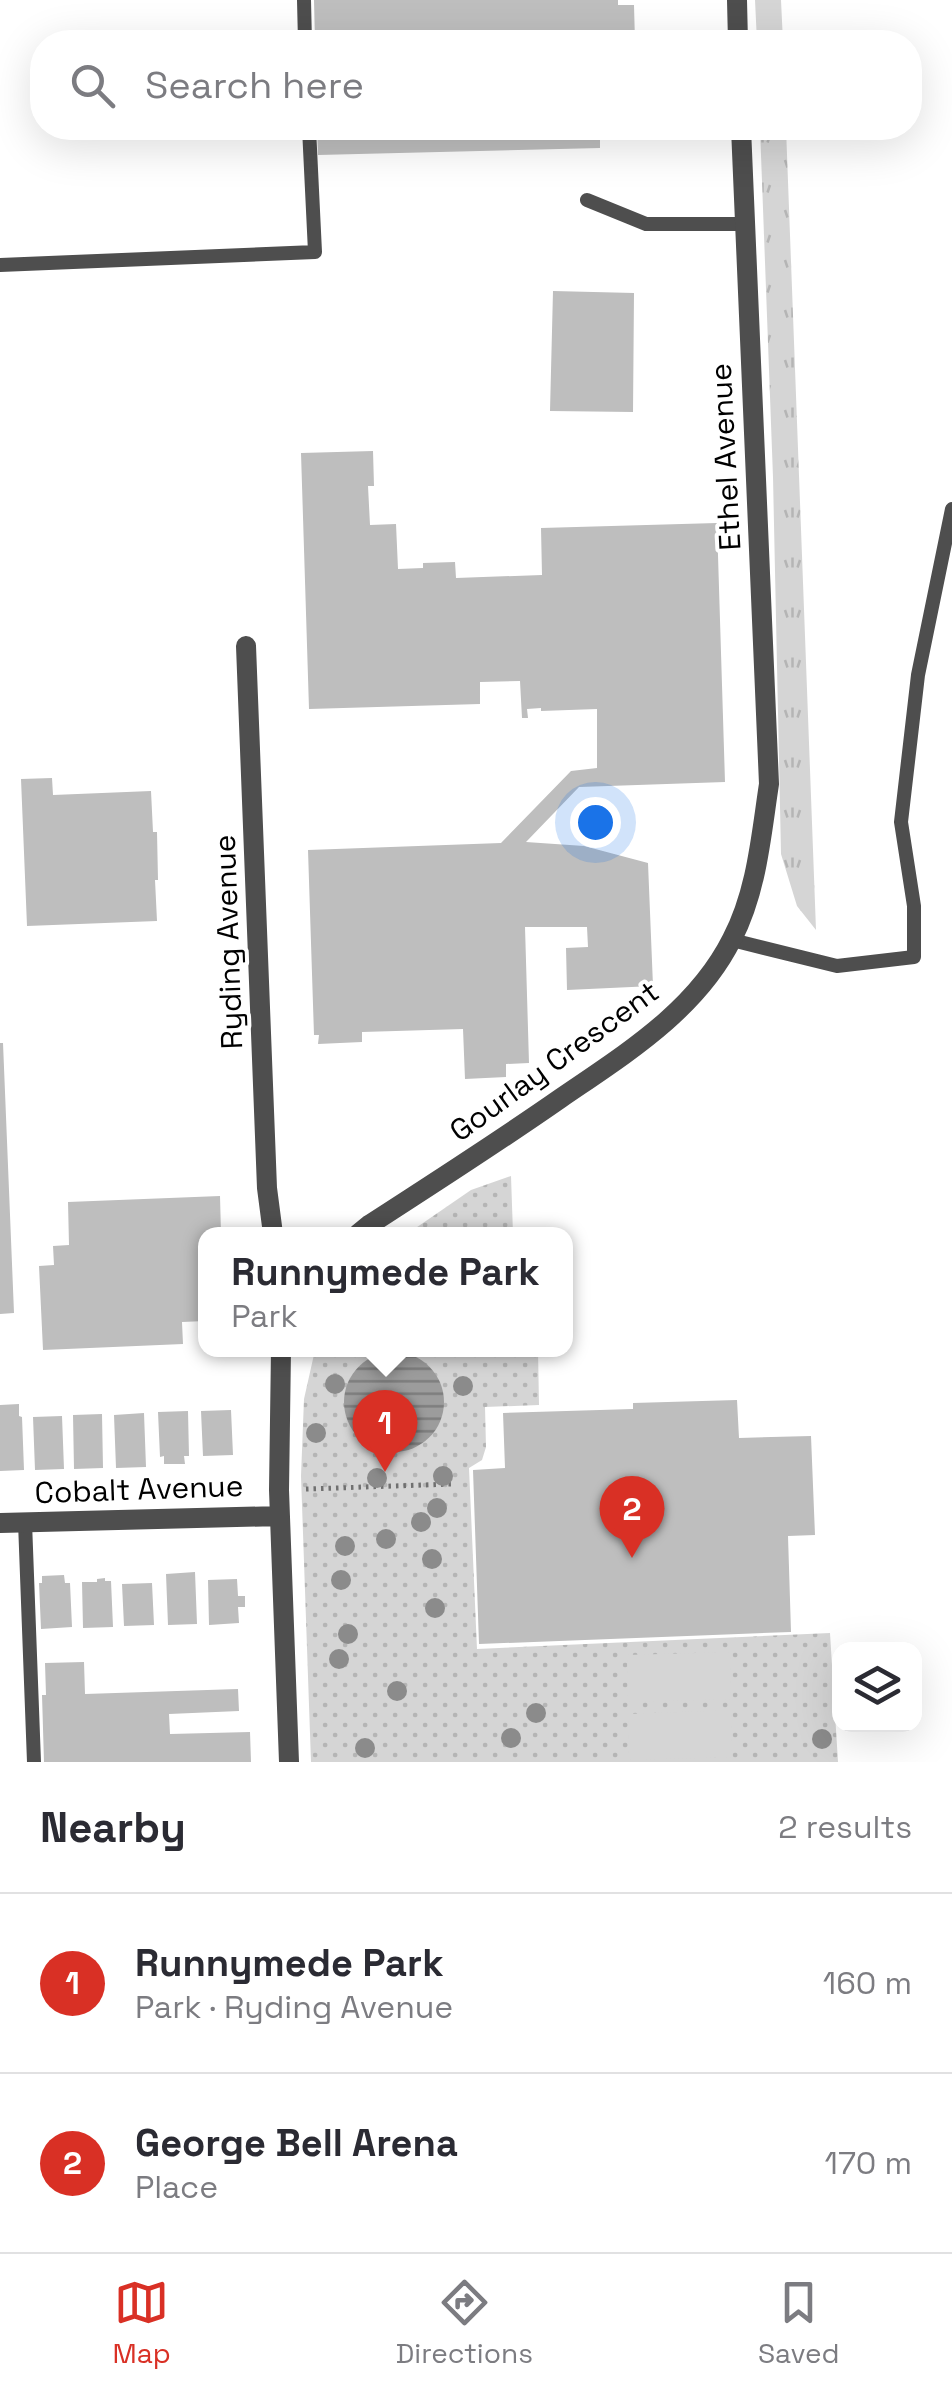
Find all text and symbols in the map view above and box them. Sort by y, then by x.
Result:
search box [30,30,922,140]
icon: search [65,58,120,113]
text: Search here [145,61,364,109]
street label: Ethel Avenue [701,362,749,552]
your location [570,797,621,848]
street label: Ryding Avenue [205,834,251,1050]
street label: Gourlay Crescent [442,972,666,1150]
popup [198,1227,573,1357]
text: Runnymede Park [231,1248,540,1296]
text: Park [231,1296,298,1336]
pin: 1 [352,1390,418,1472]
street label: Cobalt Avenue [34,1466,244,1512]
pin: 2 [600,1476,664,1558]
map controls [832,1642,922,1732]
button: layers [832,1642,922,1732]
text: Nearby [40,1801,186,1854]
text: 2 results [778,1807,912,1847]
text: Runnymede Park [135,1939,444,1987]
text: 1 [65,1963,80,2003]
text: 160 m [823,1963,912,2003]
text: Park · Ryding Avenue [135,1987,453,2027]
text: George Bell Arena [135,2119,458,2167]
text: 2 [63,2143,82,2183]
text: 170 m [825,2143,912,2183]
text: Place [135,2167,218,2207]
tab: Map [112,2275,171,2371]
tab: Directions [396,2275,533,2371]
tab: Saved [758,2275,840,2371]

